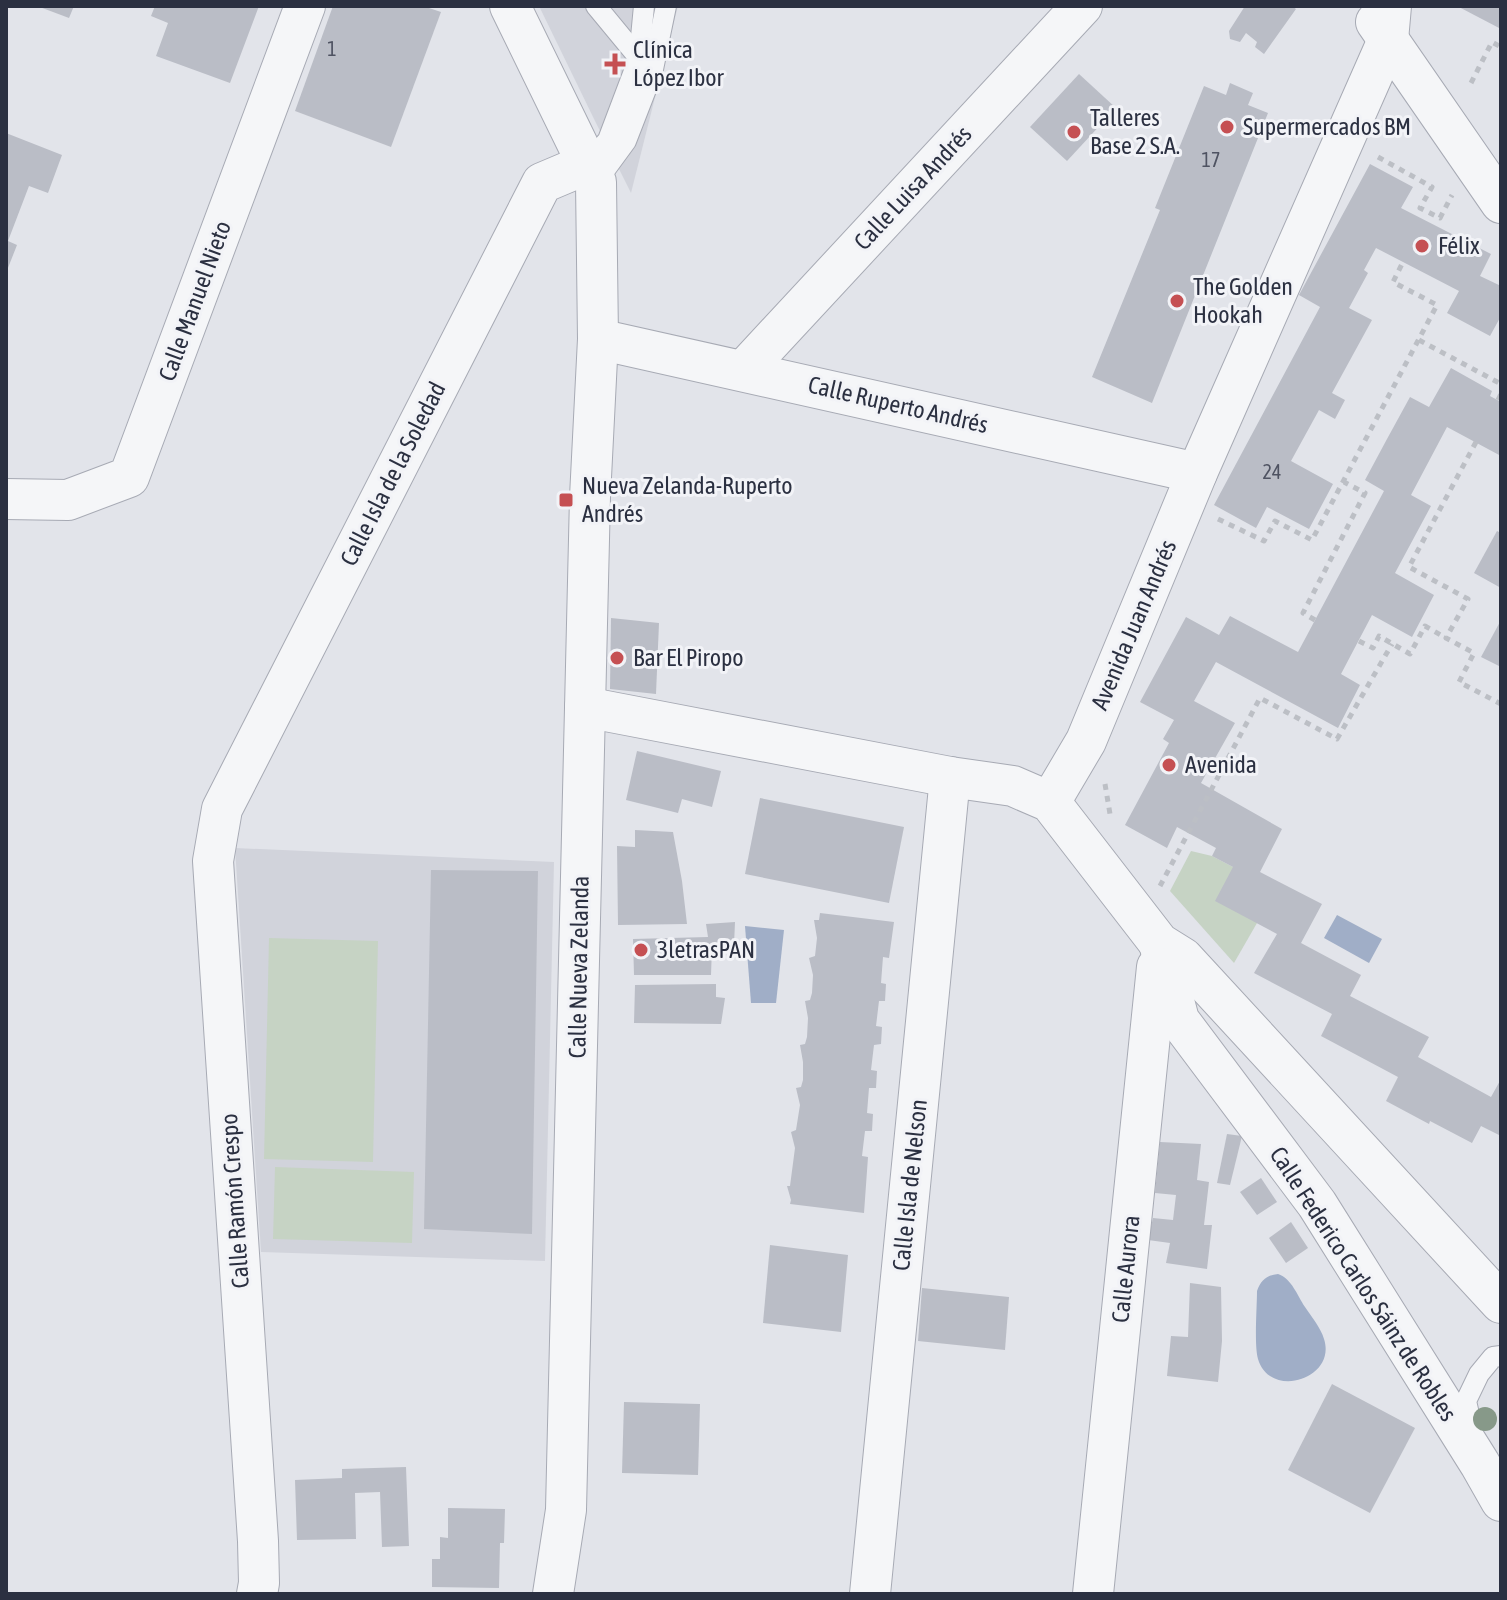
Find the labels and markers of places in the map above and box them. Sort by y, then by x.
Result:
place label: Clínica López Ibor [633,36,725,91]
marker: Clínica López Ibor [604,53,626,75]
place label: Talleres Base 2 S.A. [1090,104,1180,159]
place label: Supermercados BM [1243,113,1411,140]
marker: Supermercados BM [1218,118,1236,136]
marker: Talleres Base 2 S.A. [1065,123,1083,141]
place label: Félix [1438,232,1480,259]
marker: Félix [1413,237,1431,255]
place label: The Golden Hookah [1193,273,1293,328]
marker: The Golden Hookah [1168,292,1186,310]
place label: Nueva Zelanda-Ruperto Andrés [582,472,793,527]
marker: Nueva Zelanda-Ruperto Andrés [557,491,575,509]
place label: Bar El Piropo [633,644,744,671]
marker: Bar El Piropo [608,649,626,667]
place label: Avenida [1185,751,1257,778]
marker: Avenida [1160,756,1178,774]
place label: 3letrasPAN [657,936,755,963]
marker: 3letrasPAN [632,941,650,959]

